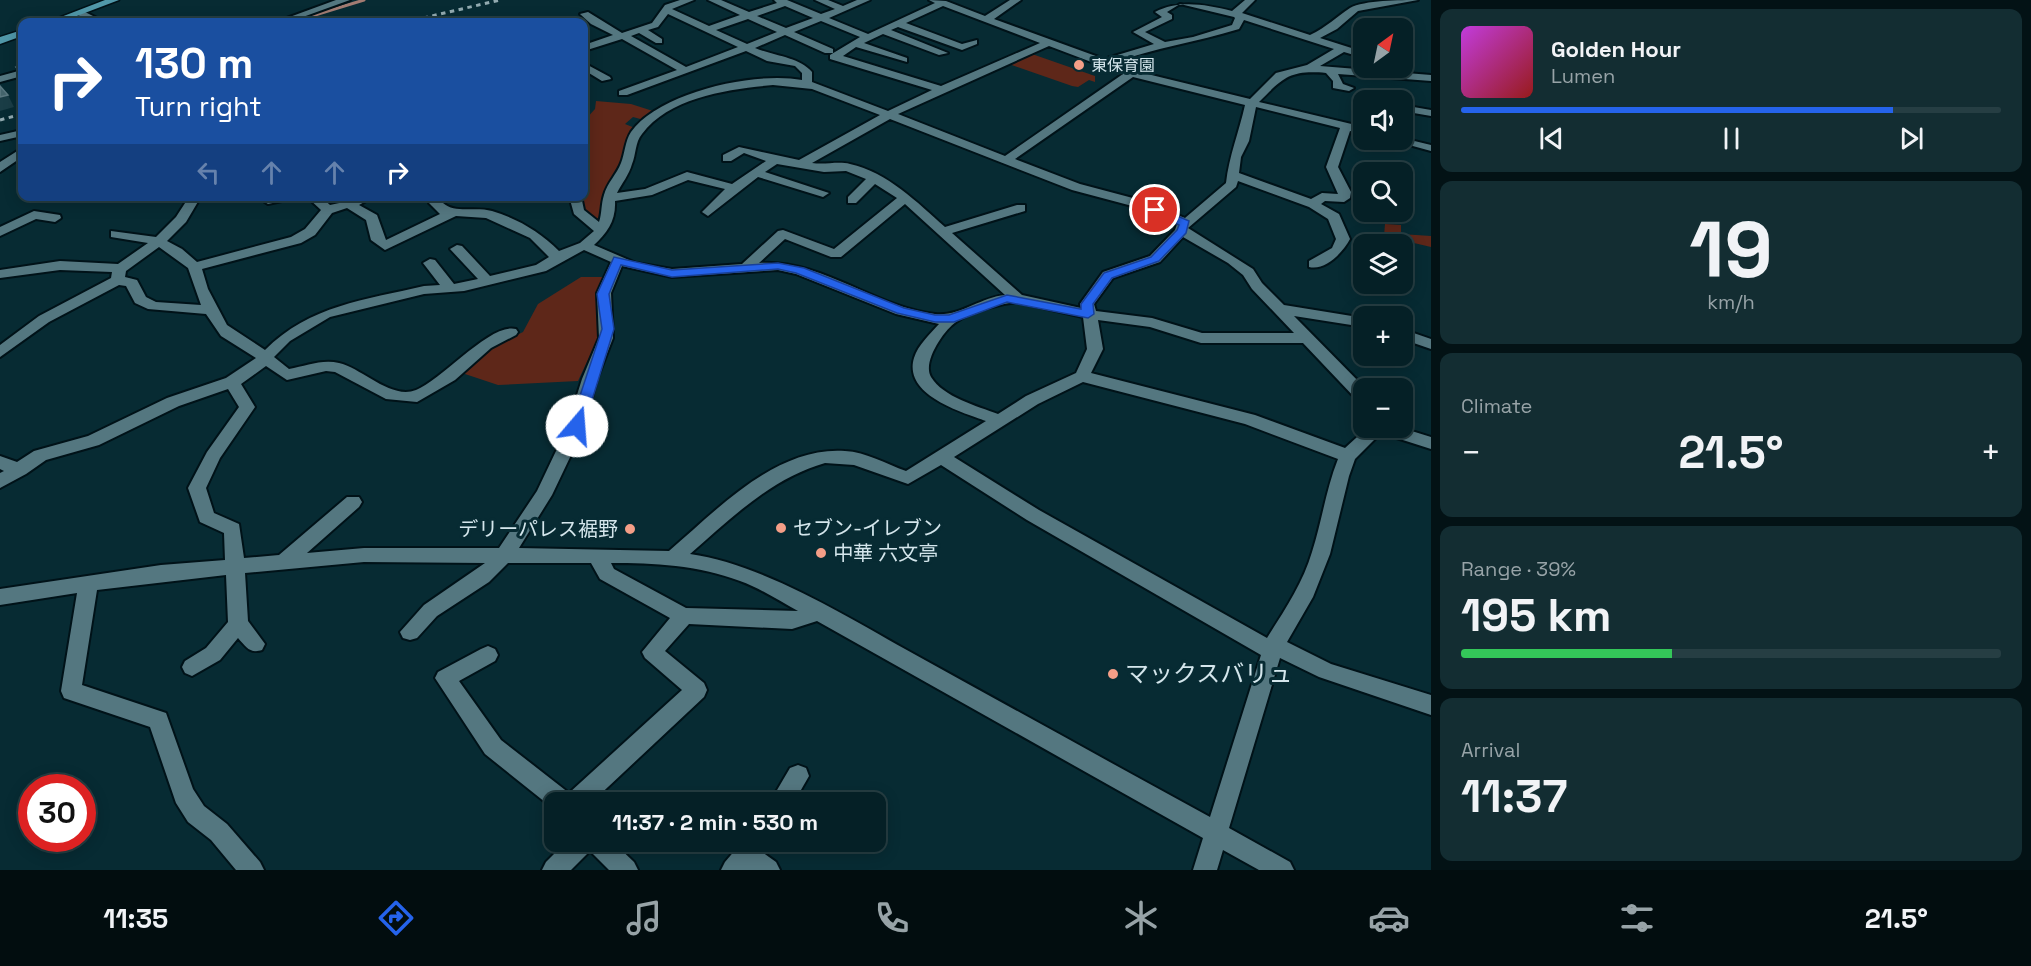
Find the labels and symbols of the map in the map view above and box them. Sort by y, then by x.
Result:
north arrow [1353,18,1413,78]
place label: 東保育園 [1091,55,1155,76]
marker: 東保育園 [1072,58,1086,72]
pin [1129,184,1180,235]
position arrow [545,394,609,458]
place label: セブン-イレブン [793,515,942,541]
place label: デリーパレス裾野 [458,516,618,542]
marker: セブン-イレブン [774,521,788,535]
marker: デリーパレス裾野 [623,522,637,536]
place label: 中華 六文亭 [833,540,938,566]
marker: 中華 六文亭 [814,546,828,560]
place label: マックスバリュ [1125,658,1292,689]
marker: マックスバリュ [1106,667,1120,681]
speed limit sign: 30 [18,774,96,852]

